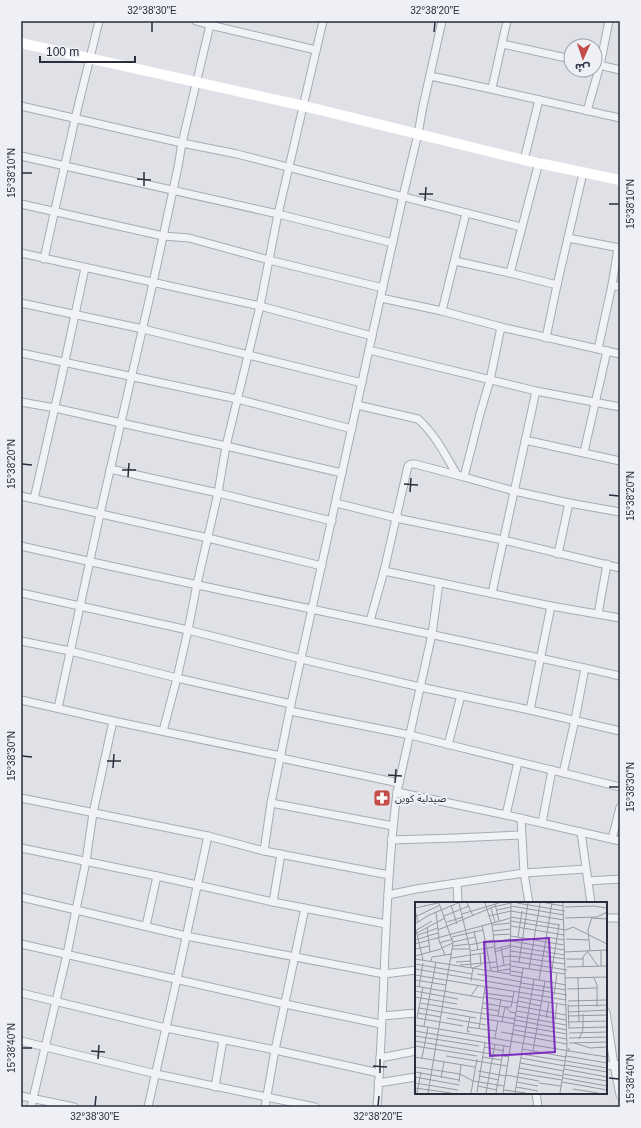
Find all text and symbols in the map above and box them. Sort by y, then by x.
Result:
text: 32°38'30"E [127,5,177,16]
text: 32°38'20"E [410,5,460,16]
scale bar [40,38,135,64]
north arrow [563,38,603,78]
text: 100 m [46,45,79,59]
text: ش [575,61,590,74]
text: 15°38'10"N [6,148,17,198]
text: 15°38'10"N [625,179,636,229]
text: 15°38'20"N [6,439,17,489]
text: 15°38'20"N [625,471,636,521]
text: 15°38'30"N [6,731,17,781]
text: 15°38'30"N [625,762,636,812]
pharmacy icon: صيدلية كوين [372,788,392,808]
place label: صيدلية كوين [395,793,446,805]
inset map [415,902,607,1094]
text: 15°38'40"N [6,1023,17,1073]
text: 15°38'40"N [625,1054,636,1104]
text: 32°38'30"E [70,1111,120,1122]
text: 32°38'20"E [353,1111,403,1122]

